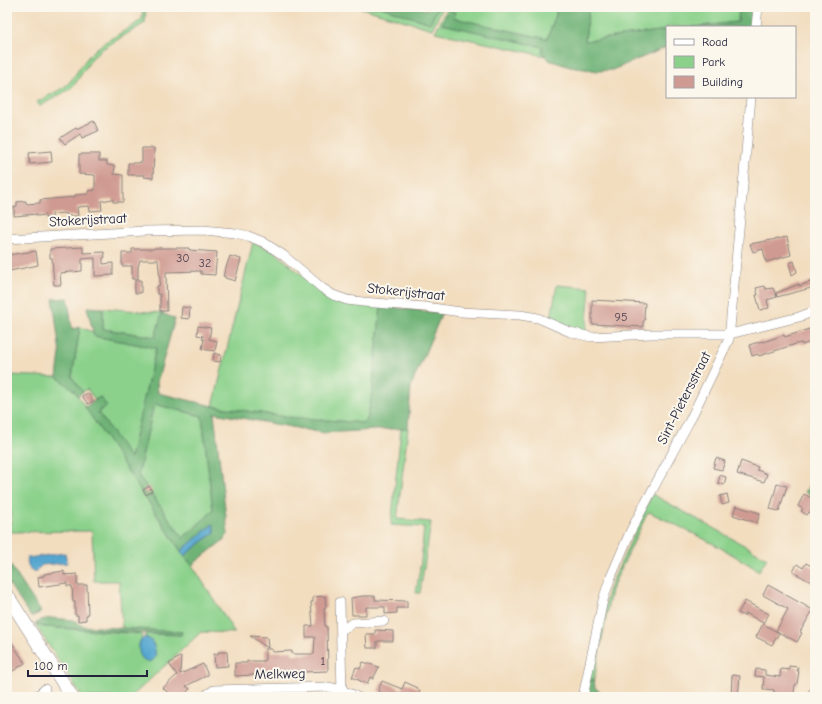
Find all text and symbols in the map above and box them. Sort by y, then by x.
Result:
legend [666,26,796,98]
text: Road [702,35,728,49]
text: Park [702,55,725,69]
text: Building [702,75,743,89]
street label: Stokerijstraat [49,209,128,231]
house number: 30 [176,251,190,265]
house number: 32 [199,256,211,270]
street label: Stokerijstraat [366,279,447,305]
house number: 95 [615,310,627,324]
street label: Sint-Pietersstraat [653,348,715,447]
scale bar [28,652,147,678]
house number: 1 [321,654,326,668]
text: 100 m [34,659,67,673]
street label: Melkweg [254,665,306,683]

